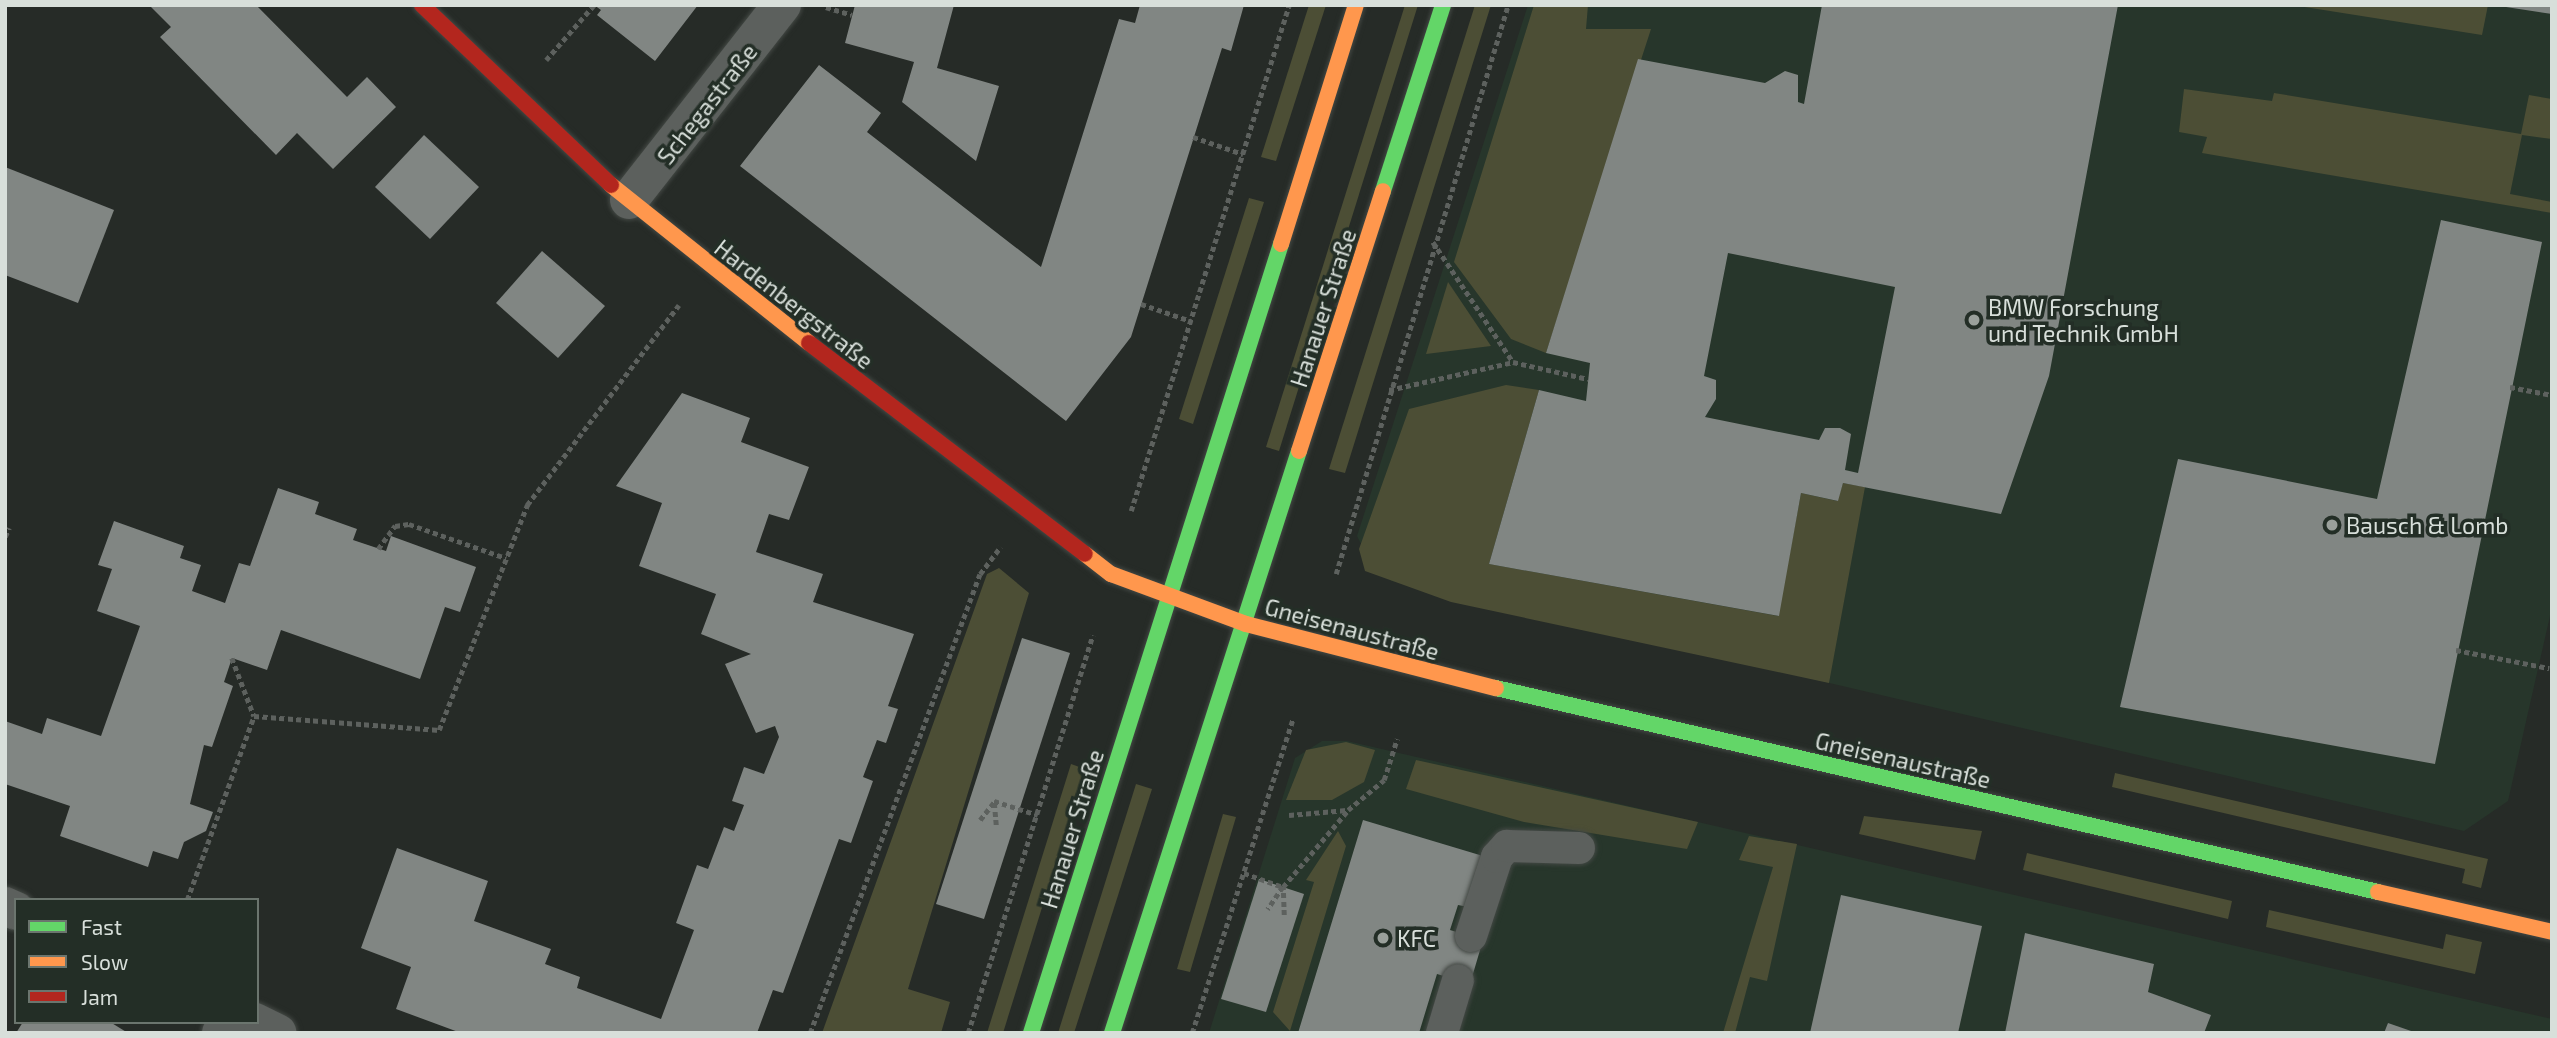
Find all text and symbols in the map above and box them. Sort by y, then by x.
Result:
street label: Schegastraße [651,38,763,170]
street label: Hanauer Straße [1284,225,1362,391]
street label: Hardenbergstraße [709,234,879,374]
place label: BMW Forschung und Technik GmbH [1988,293,2179,347]
marker: BMW Forschung und Technik GmbH [1966,312,1982,328]
place label: Bausch & Lomb [2346,511,2508,539]
marker: Bausch & Lomb [2324,517,2340,533]
street label: Gneisenaustraße [1262,592,1442,666]
street label: Gneisenaustraße [1813,726,1993,794]
street label: Hanauer Straße [1035,746,1109,912]
legend [14,898,259,1024]
text: Fast [81,914,122,939]
place label: KFC [1397,924,1436,952]
marker: KFC [1375,930,1391,946]
text: Slow [81,949,128,974]
text: Jam [81,984,118,1009]

